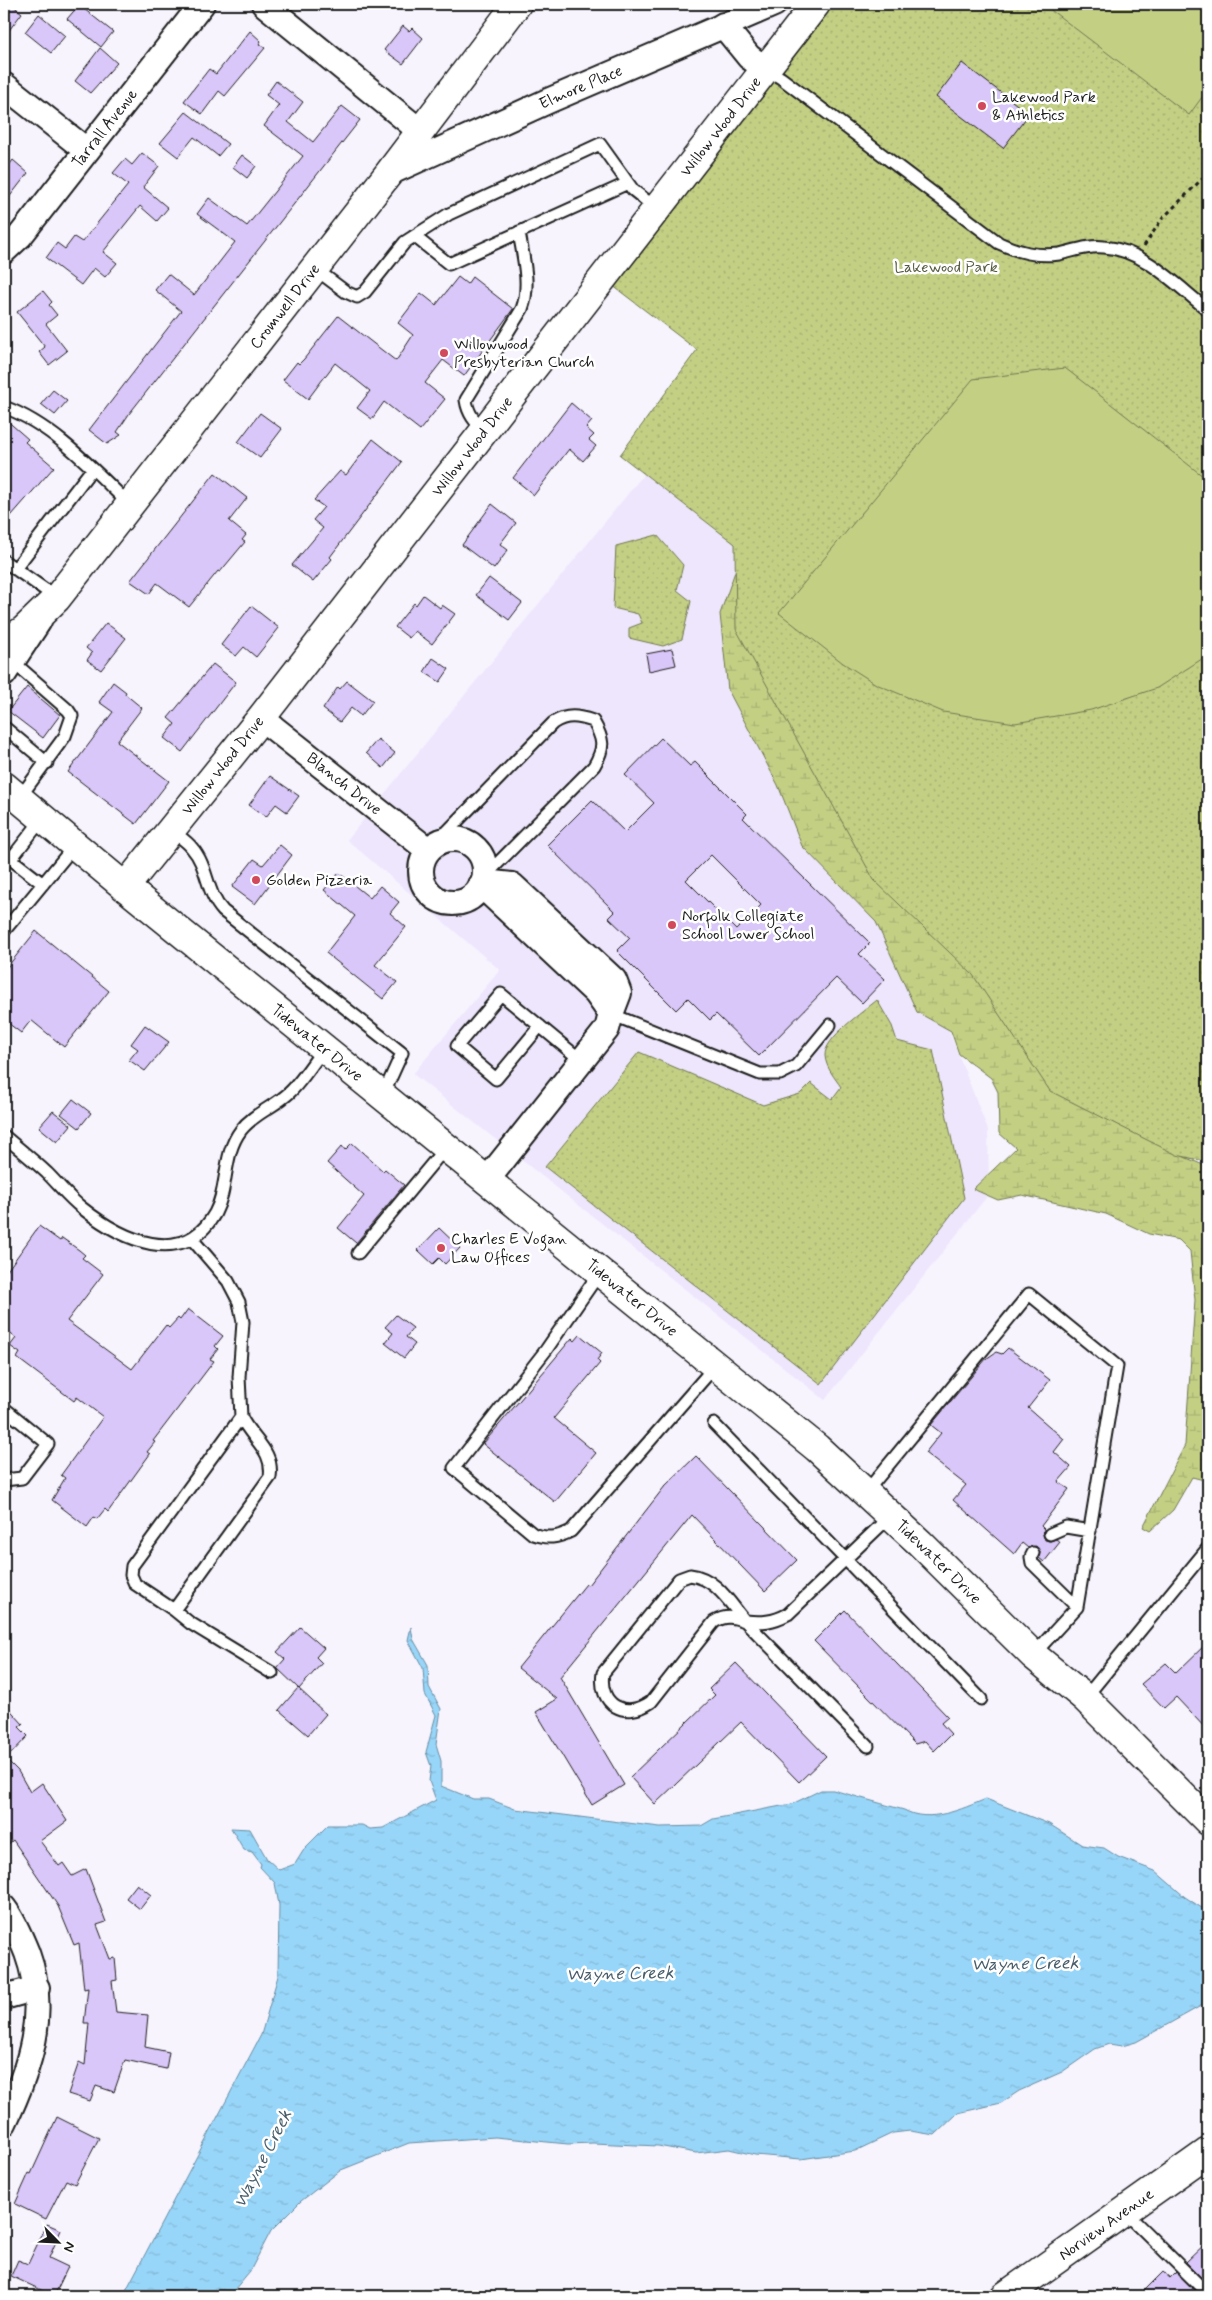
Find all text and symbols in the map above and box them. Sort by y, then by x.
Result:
street label: Elmore Place [536,60,625,114]
street label: Willow Wood Drive [675,72,766,181]
street label: Tarrall Avenue [67,84,142,172]
place label: Lakewood Park & Athletics [992,87,1096,126]
marker: Lakewood Park & Athletics [976,100,988,112]
park label: Lakewood Park [894,257,998,278]
street label: Cromwell Drive [245,259,325,353]
place label: Willowwood Presbyterian Church [454,334,595,373]
marker: Willowwood Presbyterian Church [438,347,450,359]
street label: Willow Wood Drive [427,392,518,501]
street label: Willow Wood Drive [177,712,269,819]
street label: Blanch Drive [302,748,386,820]
place label: Golden Pizzeria [266,870,372,891]
marker: Golden Pizzeria [250,874,262,886]
place label: Norfolk Collegiate School Lower School [682,906,815,945]
marker: Norfolk Collegiate School Lower School [666,919,678,931]
street label: Tidewater Drive [267,999,367,1086]
place label: Charles E Vogan Law Offices [451,1229,568,1268]
marker: Charles E Vogan Law Offices [435,1242,447,1254]
street label: Tidewater Drive [581,1254,682,1341]
street label: Tidewater Drive [891,1515,986,1609]
water label: Wayne Creek [971,1951,1079,1977]
water label: Wayne Creek [566,1961,674,1987]
water label: Wayne Creek [228,2106,298,2212]
street label: Norview Avenue [1054,2183,1158,2265]
north arrow [32,2218,82,2268]
text: N [59,2239,79,2255]

